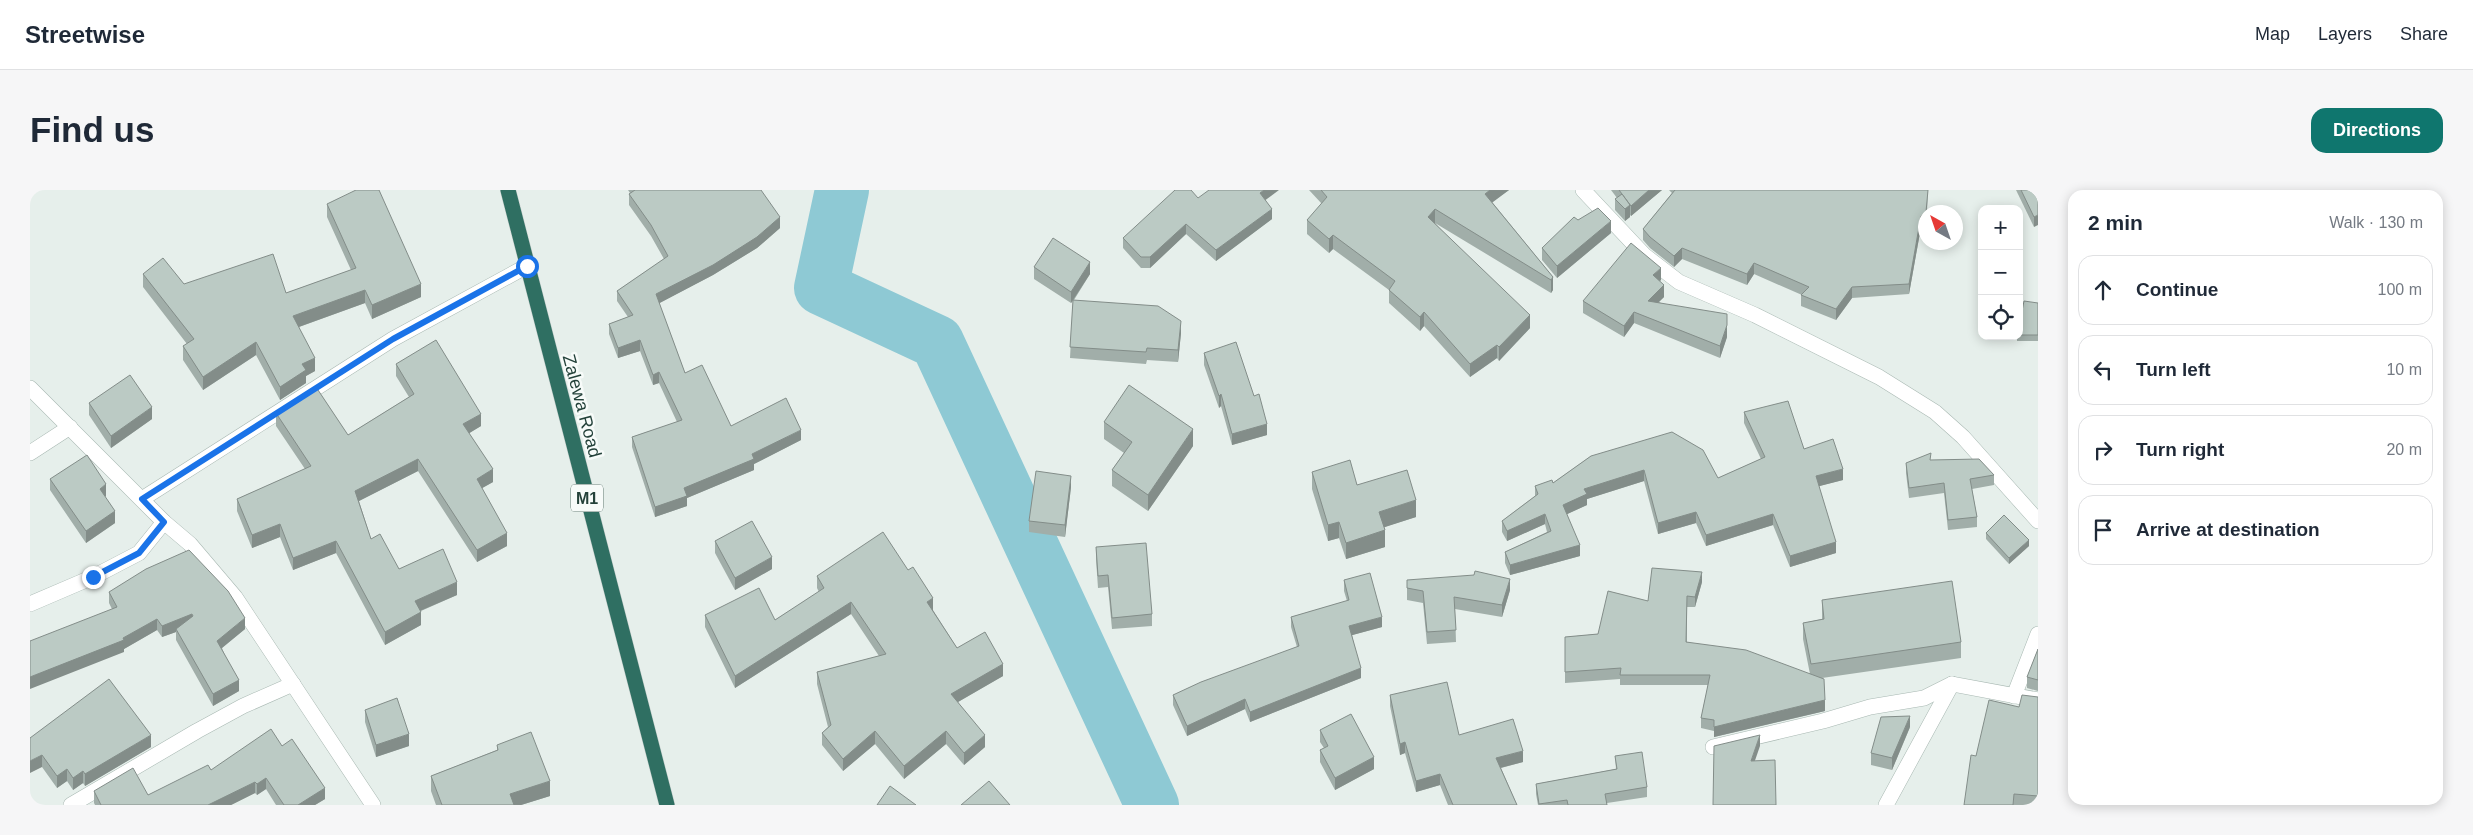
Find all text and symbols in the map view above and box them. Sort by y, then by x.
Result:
text: Streetwise [25,21,145,48]
text: Map [2255,24,2290,44]
text: Layers [2318,24,2372,44]
text: Share [2400,24,2448,44]
button: Directions [2311,108,2443,153]
text: Find us [30,110,154,149]
north arrow [1918,205,1963,250]
map controls [1978,205,2023,340]
button: + [1978,205,2023,250]
text: 2 min [2088,211,2143,234]
text: Walk · 130 m [2329,214,2423,231]
button: − [1978,250,2023,295]
route start [516,255,539,278]
icon: ahead [2089,276,2117,304]
text: Continue [2136,279,2218,300]
text: 100 m [2378,281,2422,298]
button: locate [1978,295,2023,340]
street label: Zalewa Road [559,352,605,460]
icon: left [2089,356,2117,384]
text: Turn left [2136,359,2211,380]
text: 10 m [2386,361,2422,378]
icon: right [2089,436,2117,464]
text: Turn right [2136,439,2224,460]
text: 20 m [2386,441,2422,458]
road number: M1 [571,484,603,512]
icon: arrive [2089,516,2117,544]
text: Arrive at destination [2136,519,2320,540]
route end [82,566,105,589]

